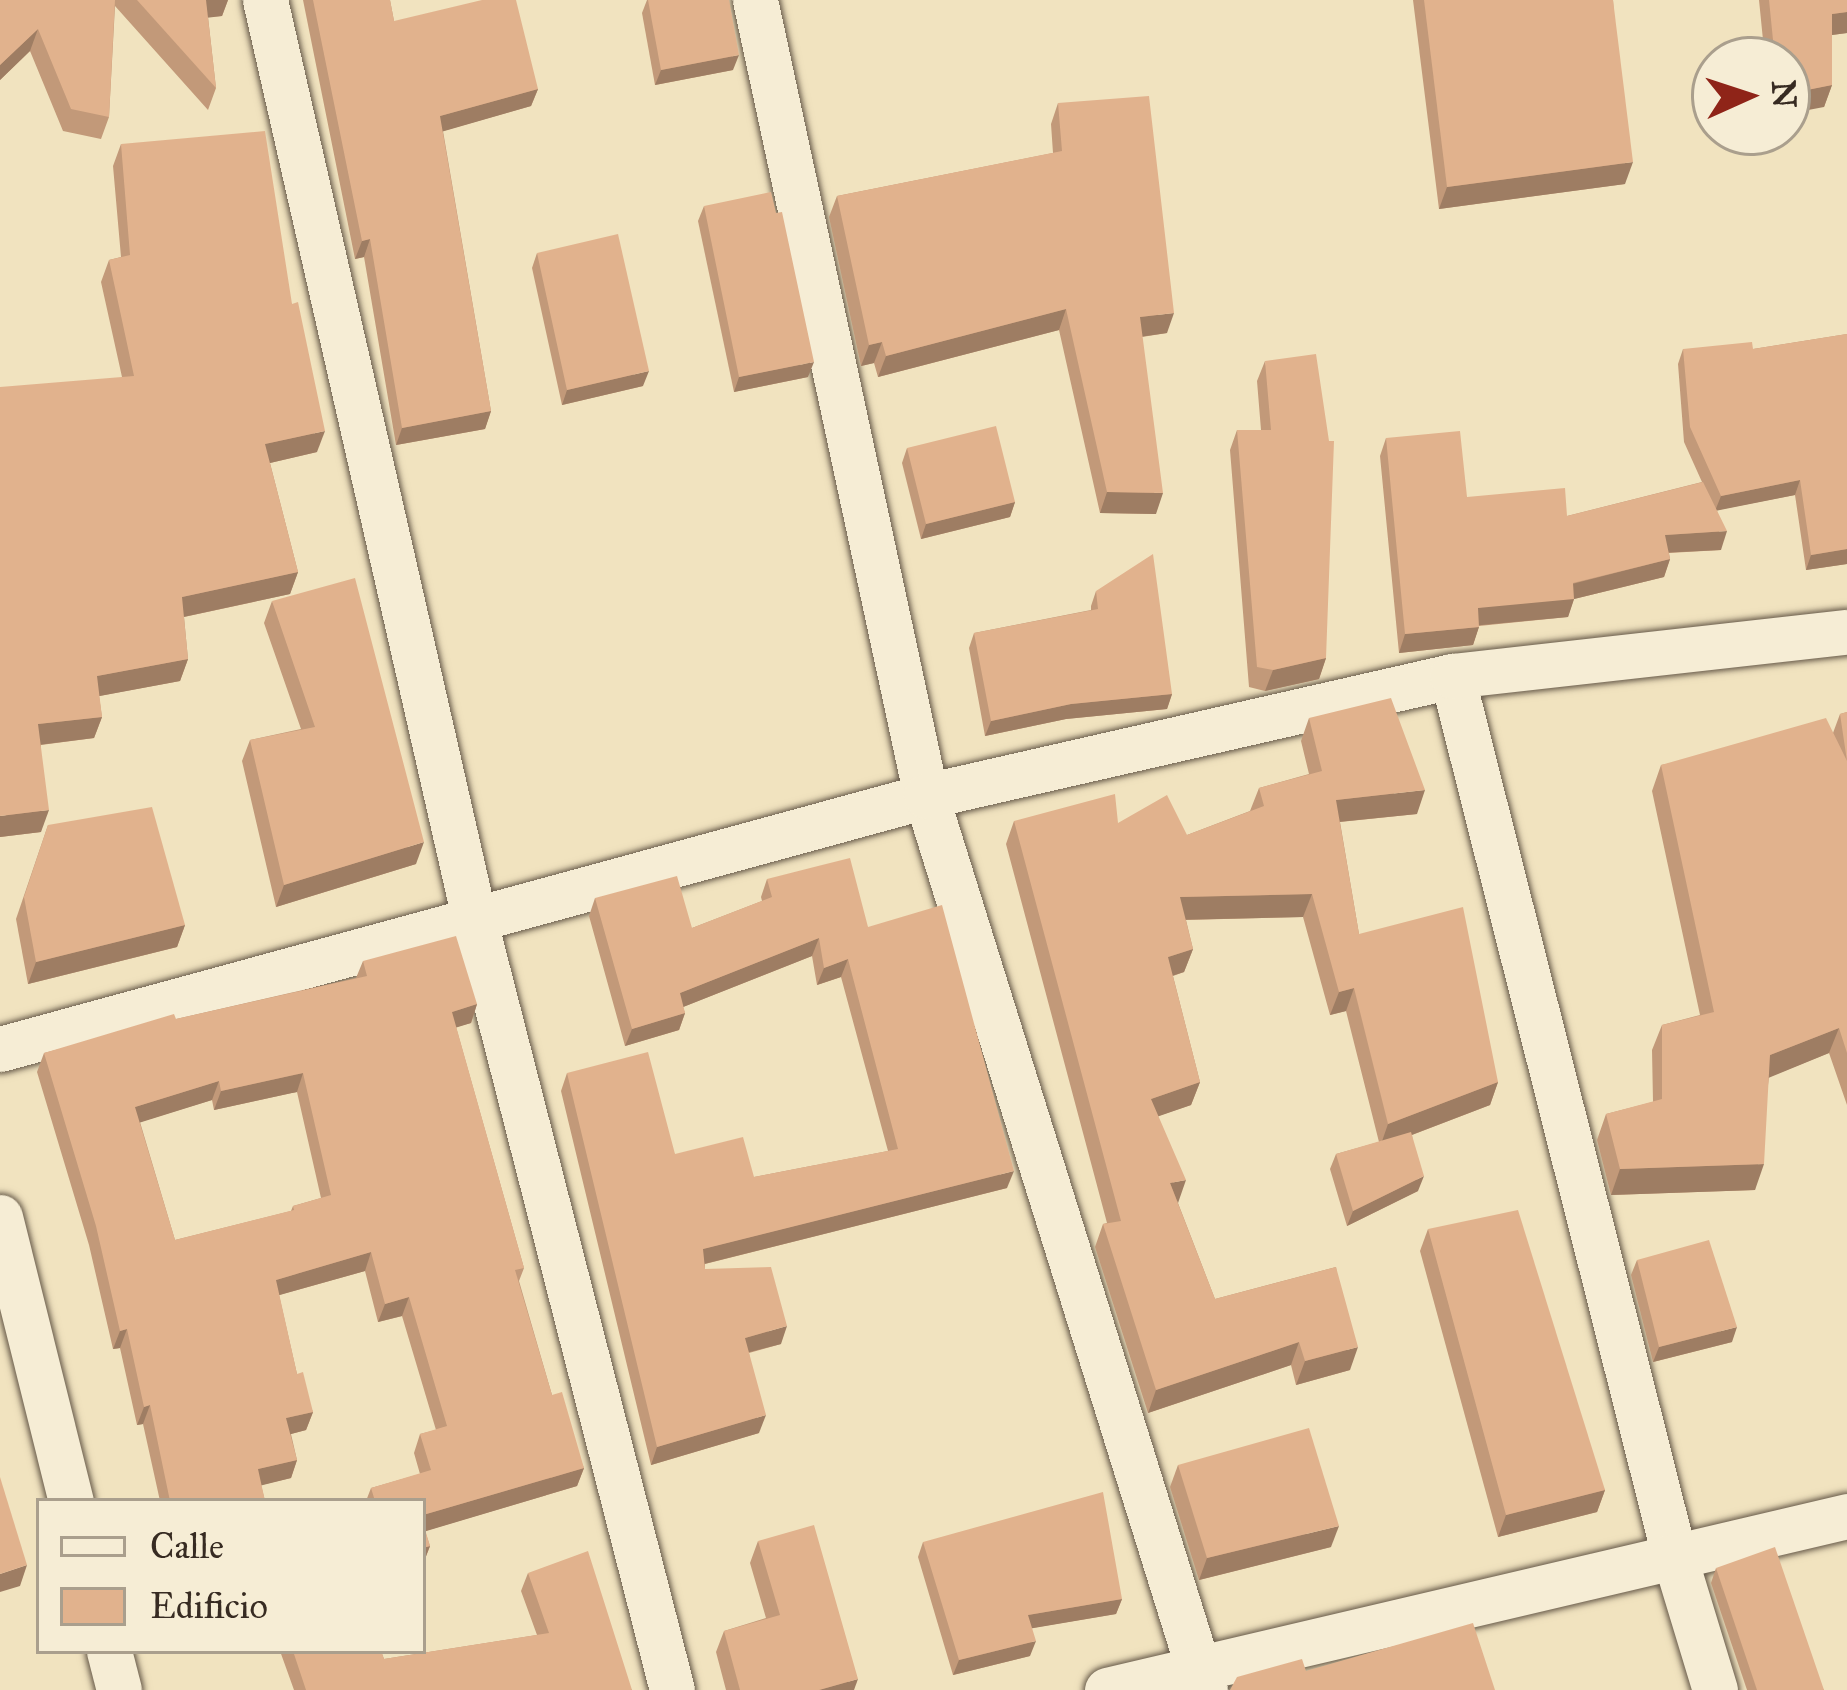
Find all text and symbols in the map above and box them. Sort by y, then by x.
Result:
north arrow [1691,36,1811,156]
text: N [1763,79,1805,109]
legend [36,1498,426,1654]
text: Calle [150,1524,224,1568]
text: Edificio [150,1584,268,1628]

